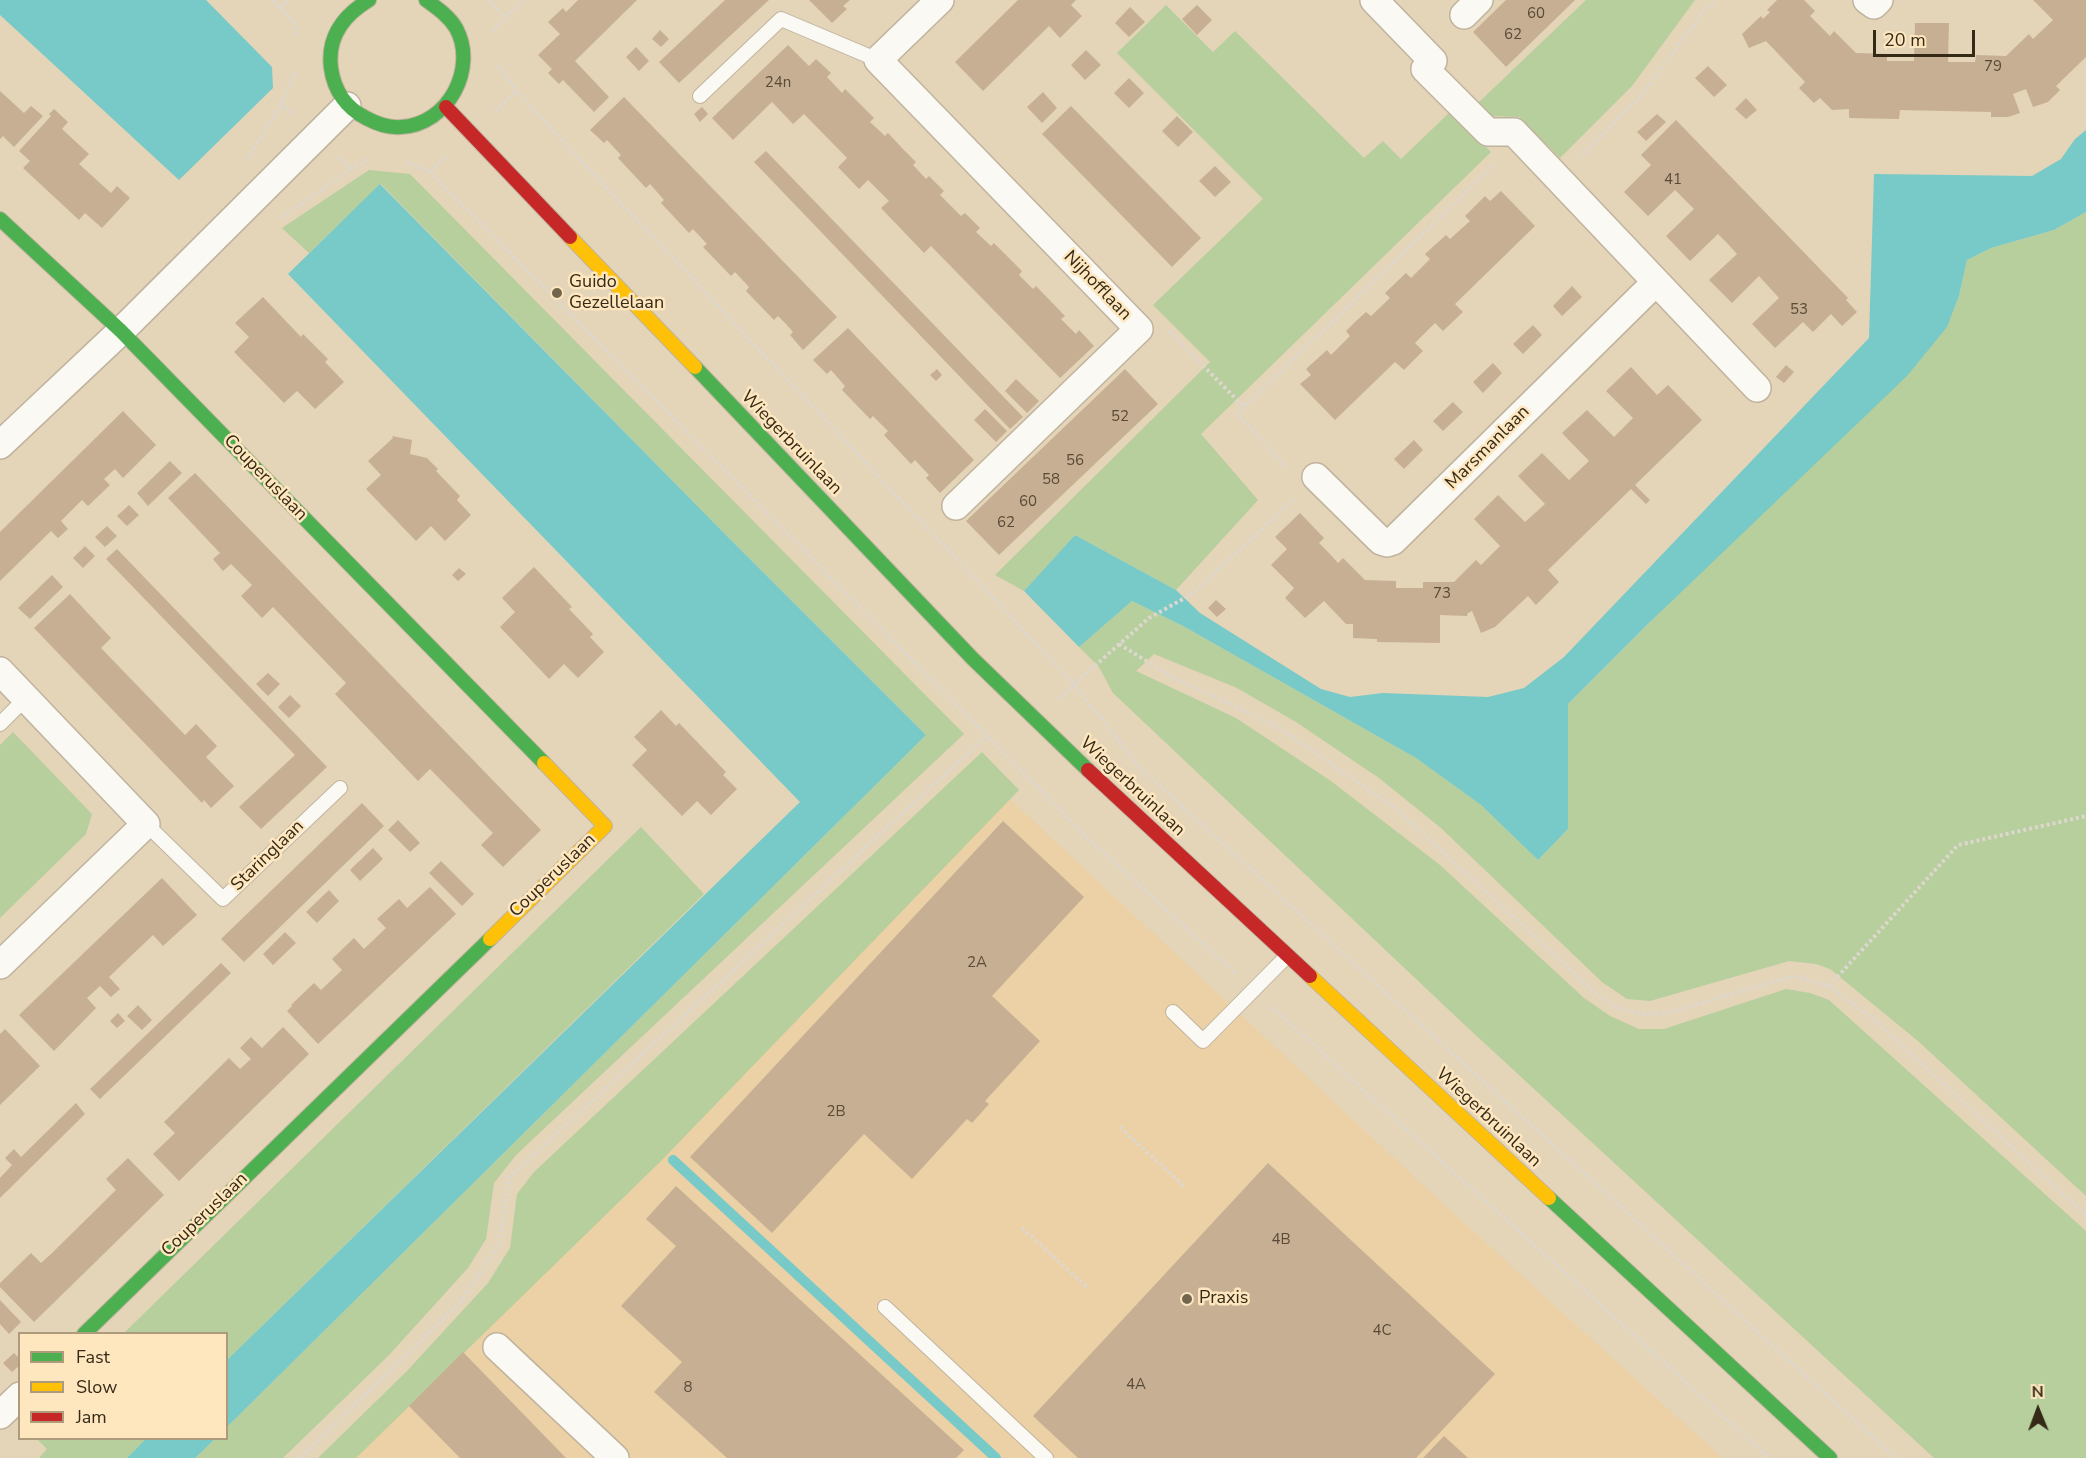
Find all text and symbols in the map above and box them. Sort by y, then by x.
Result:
house number: 60 [1527,5,1545,23]
scale bar [1876,18,1978,56]
house number: 62 [1504,26,1522,44]
text: 20 m [1884,28,1926,52]
house number: 79 [1984,58,2002,76]
house number: 24n [765,74,791,92]
house number: 41 [1664,171,1682,189]
street label: Nijhofflaan [1059,247,1135,325]
place label: Guido Gezellelaan [569,272,664,314]
marker: Guido Gezellelaan [550,286,564,300]
house number: 53 [1790,301,1808,319]
street label: Wiegerbruinlaan [736,387,846,499]
street label: Marsmanlaan [1442,402,1534,494]
house number: 52 [1111,408,1129,426]
street label: Couperuslaan [219,430,311,526]
house number: 56 [1066,452,1084,470]
house number: 58 [1042,471,1060,489]
house number: 60 [1019,493,1037,511]
house number: 62 [997,514,1015,532]
house number: 73 [1433,585,1451,603]
street label: Wiegerbruinlaan [1075,733,1189,841]
street label: Staringlaan [227,816,309,896]
street label: Couperuslaan [505,830,601,922]
house number: 2A [967,954,987,972]
street label: Wiegerbruinlaan [1431,1064,1545,1172]
house number: 2B [826,1103,846,1121]
street label: Couperuslaan [157,1169,253,1261]
house number: 4B [1271,1231,1291,1249]
place label: Praxis [1199,1288,1248,1310]
marker: Praxis [1180,1292,1194,1306]
house number: 4C [1372,1322,1392,1340]
legend [18,1332,228,1440]
text: Fast [76,1345,110,1369]
text: Slow [76,1375,117,1399]
house number: 4A [1126,1376,1146,1394]
house number: 8 [684,1379,692,1397]
north arrow [2008,1380,2068,1440]
text: N [2032,1381,2044,1403]
text: Jam [76,1405,107,1429]

